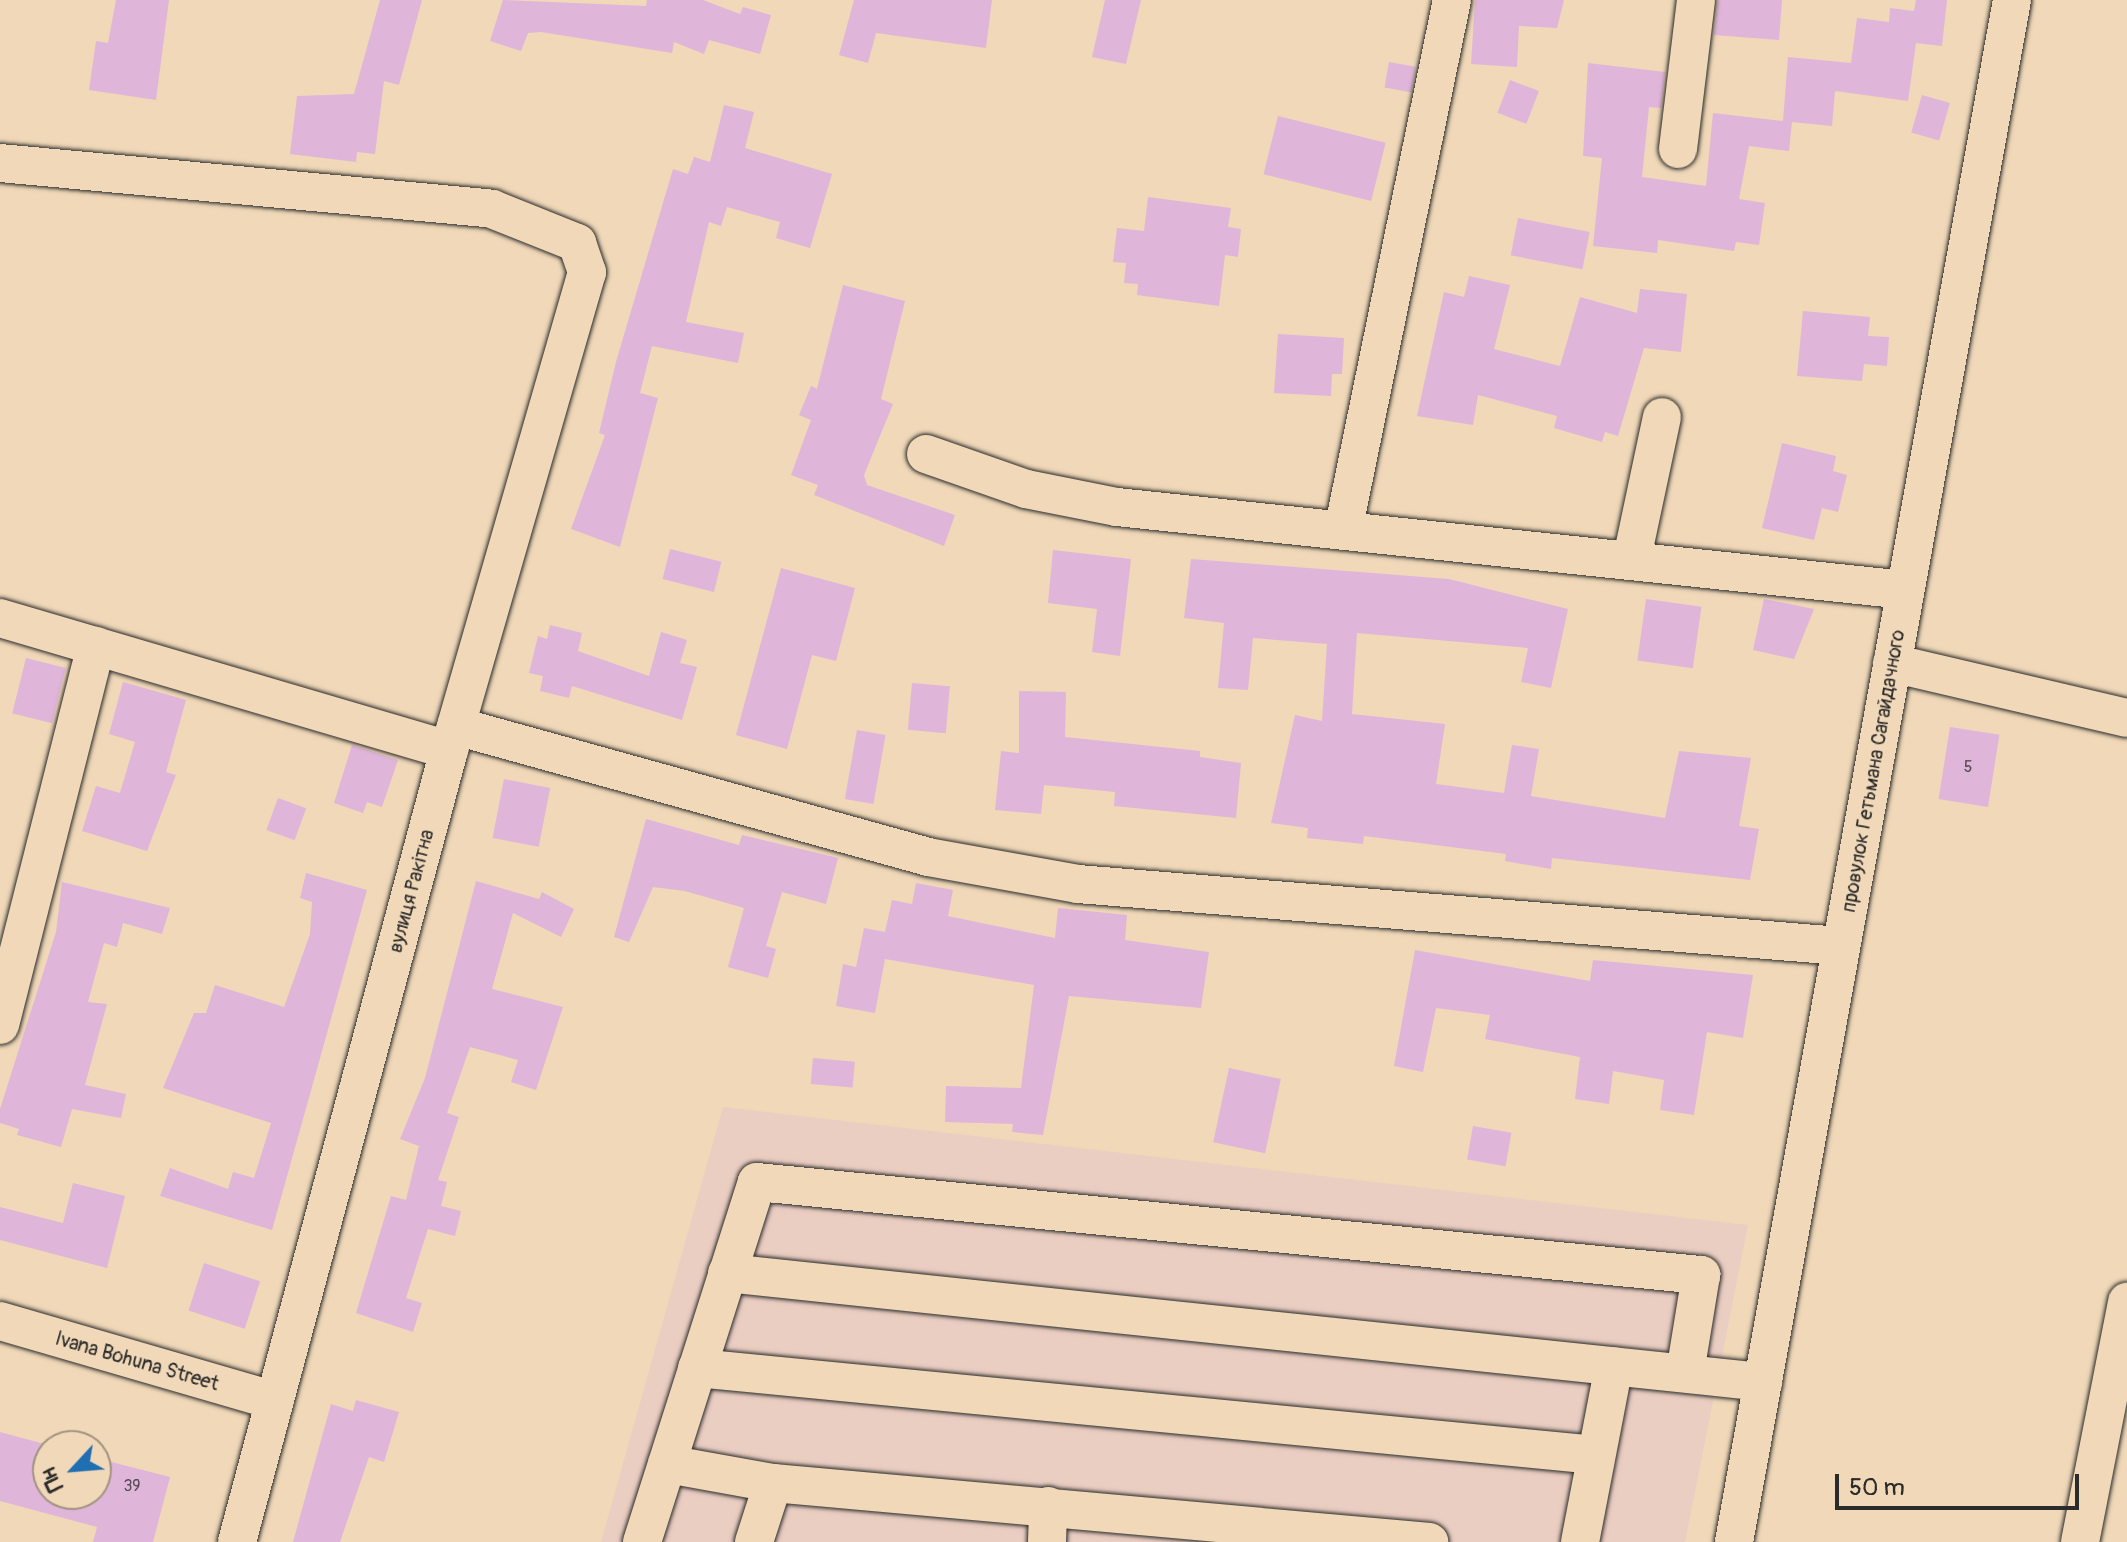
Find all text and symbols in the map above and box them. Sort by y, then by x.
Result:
street label: провулок Гетьмана Сагайдачного [1836,628,1910,914]
house number: 5 [1964,757,1972,777]
street label: вулиця Ракітна [383,827,439,955]
street label: Ivana Bohuna Street [52,1326,222,1396]
north arrow [32,1430,112,1510]
scale bar [1839,1458,2083,1508]
text: Пн [34,1463,70,1497]
text: 50 m [1849,1473,1905,1502]
house number: 39 [123,1476,141,1496]

